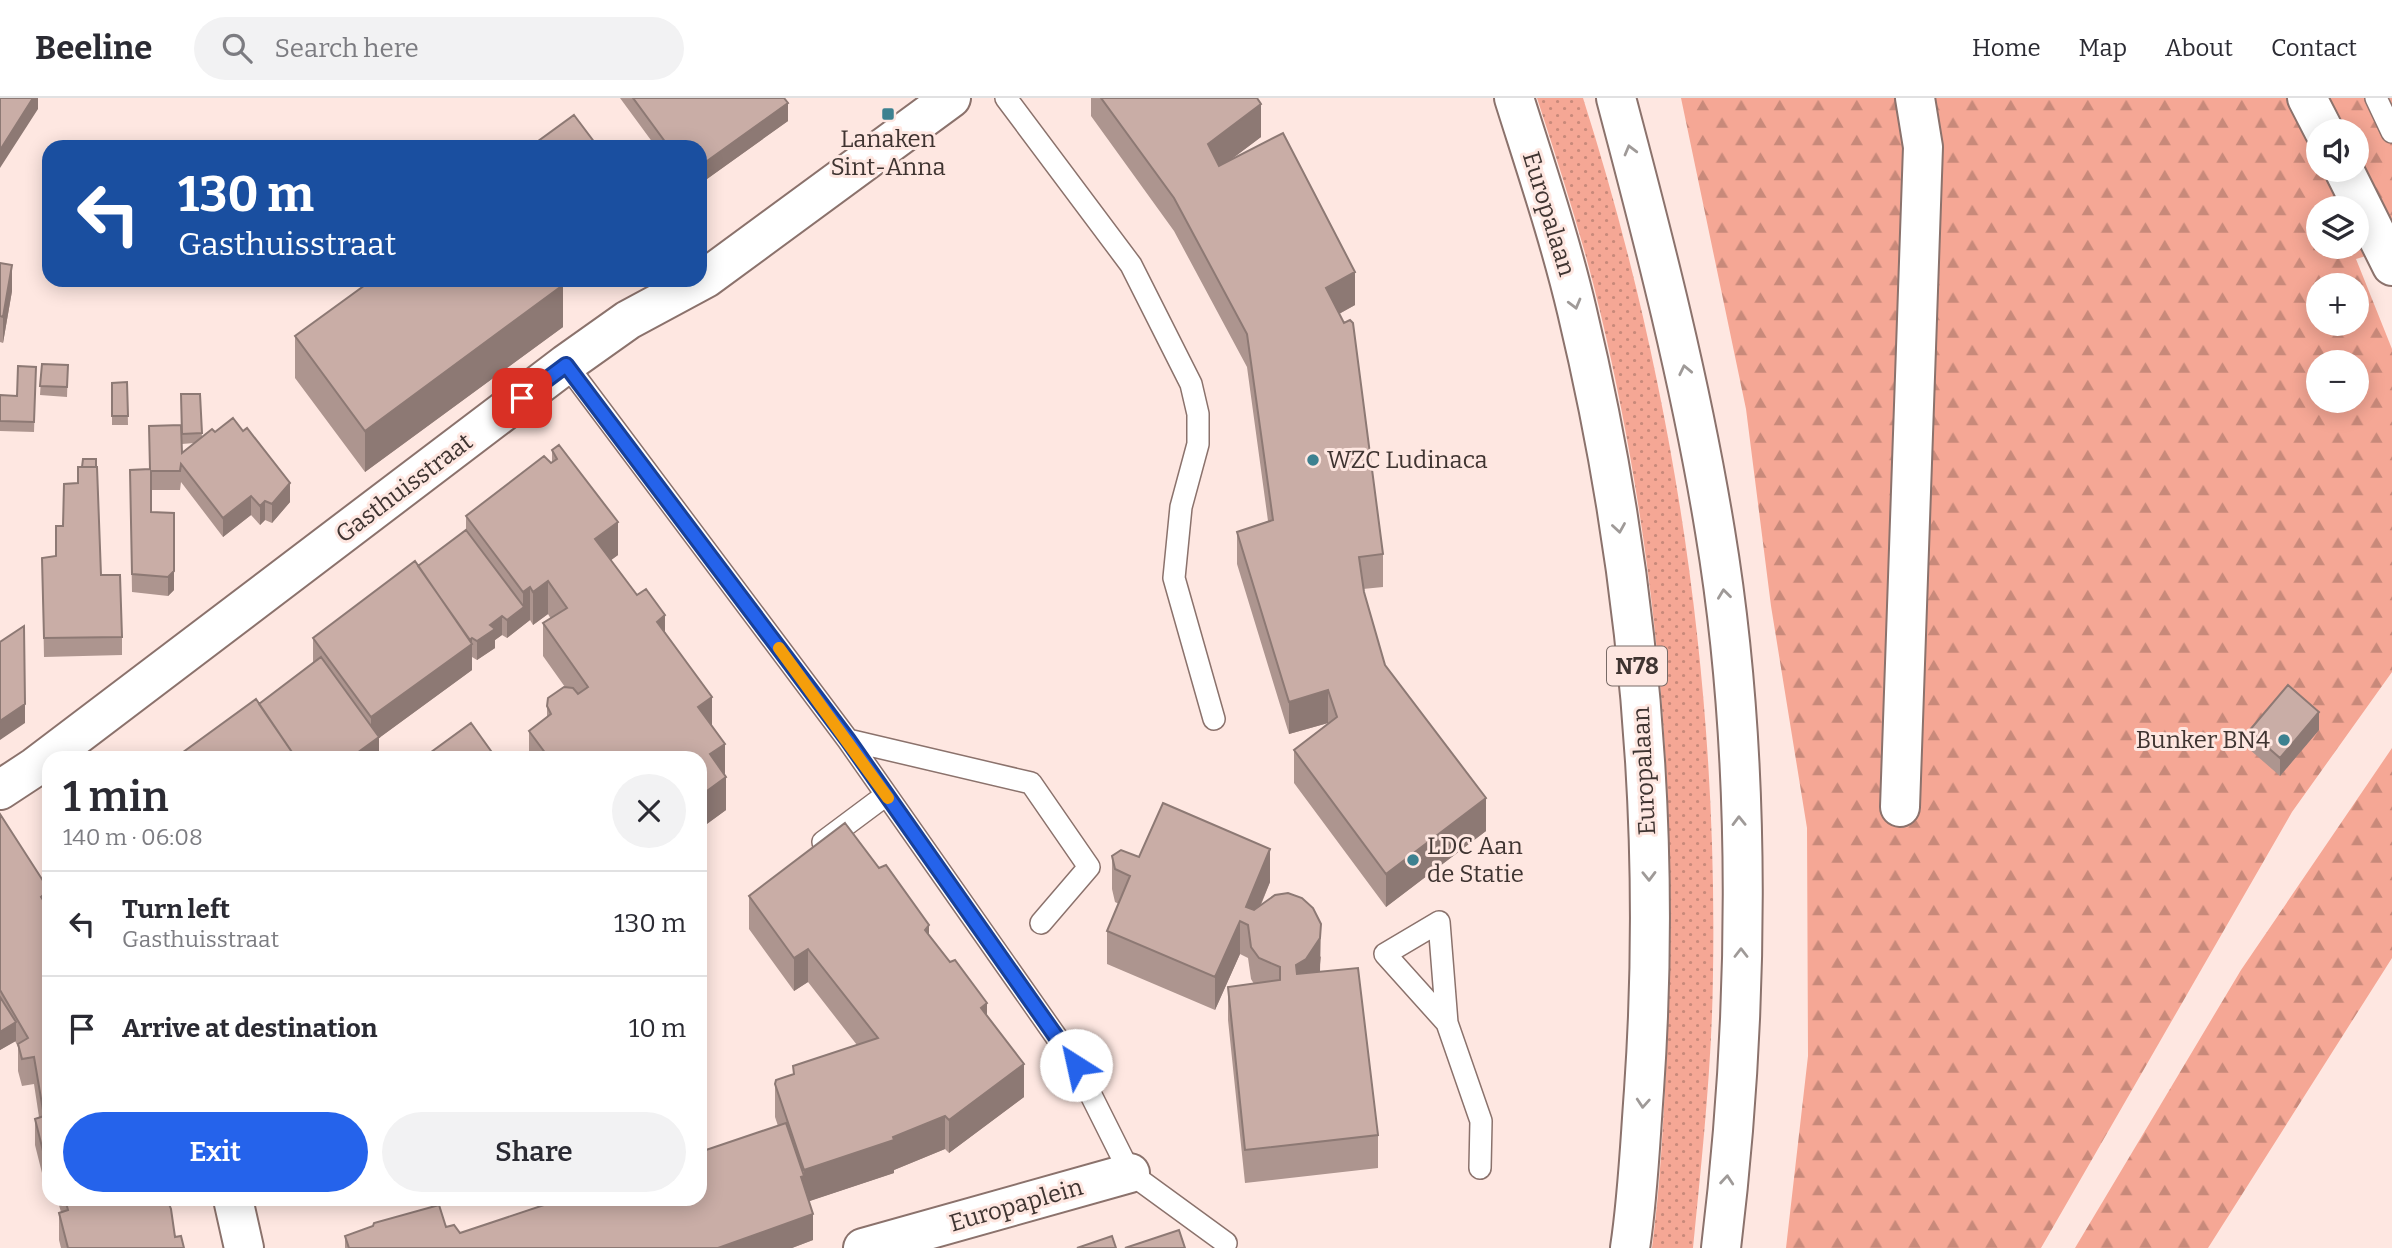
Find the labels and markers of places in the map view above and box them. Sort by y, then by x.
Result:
marker: Lanaken Sint-Anna [880,106,896,122]
place label: Lanaken Sint-Anna [830,125,946,181]
pin [492,368,552,428]
place label: WZC Ludinaca [1327,446,1488,474]
marker: WZC Ludinaca [1305,452,1321,468]
place label: Bunker BN4 [2136,726,2270,754]
marker: Bunker BN4 [2276,732,2292,748]
place label: LDC Aan de Statie [1427,832,1524,888]
marker: LDC Aan de Statie [1405,852,1421,868]

